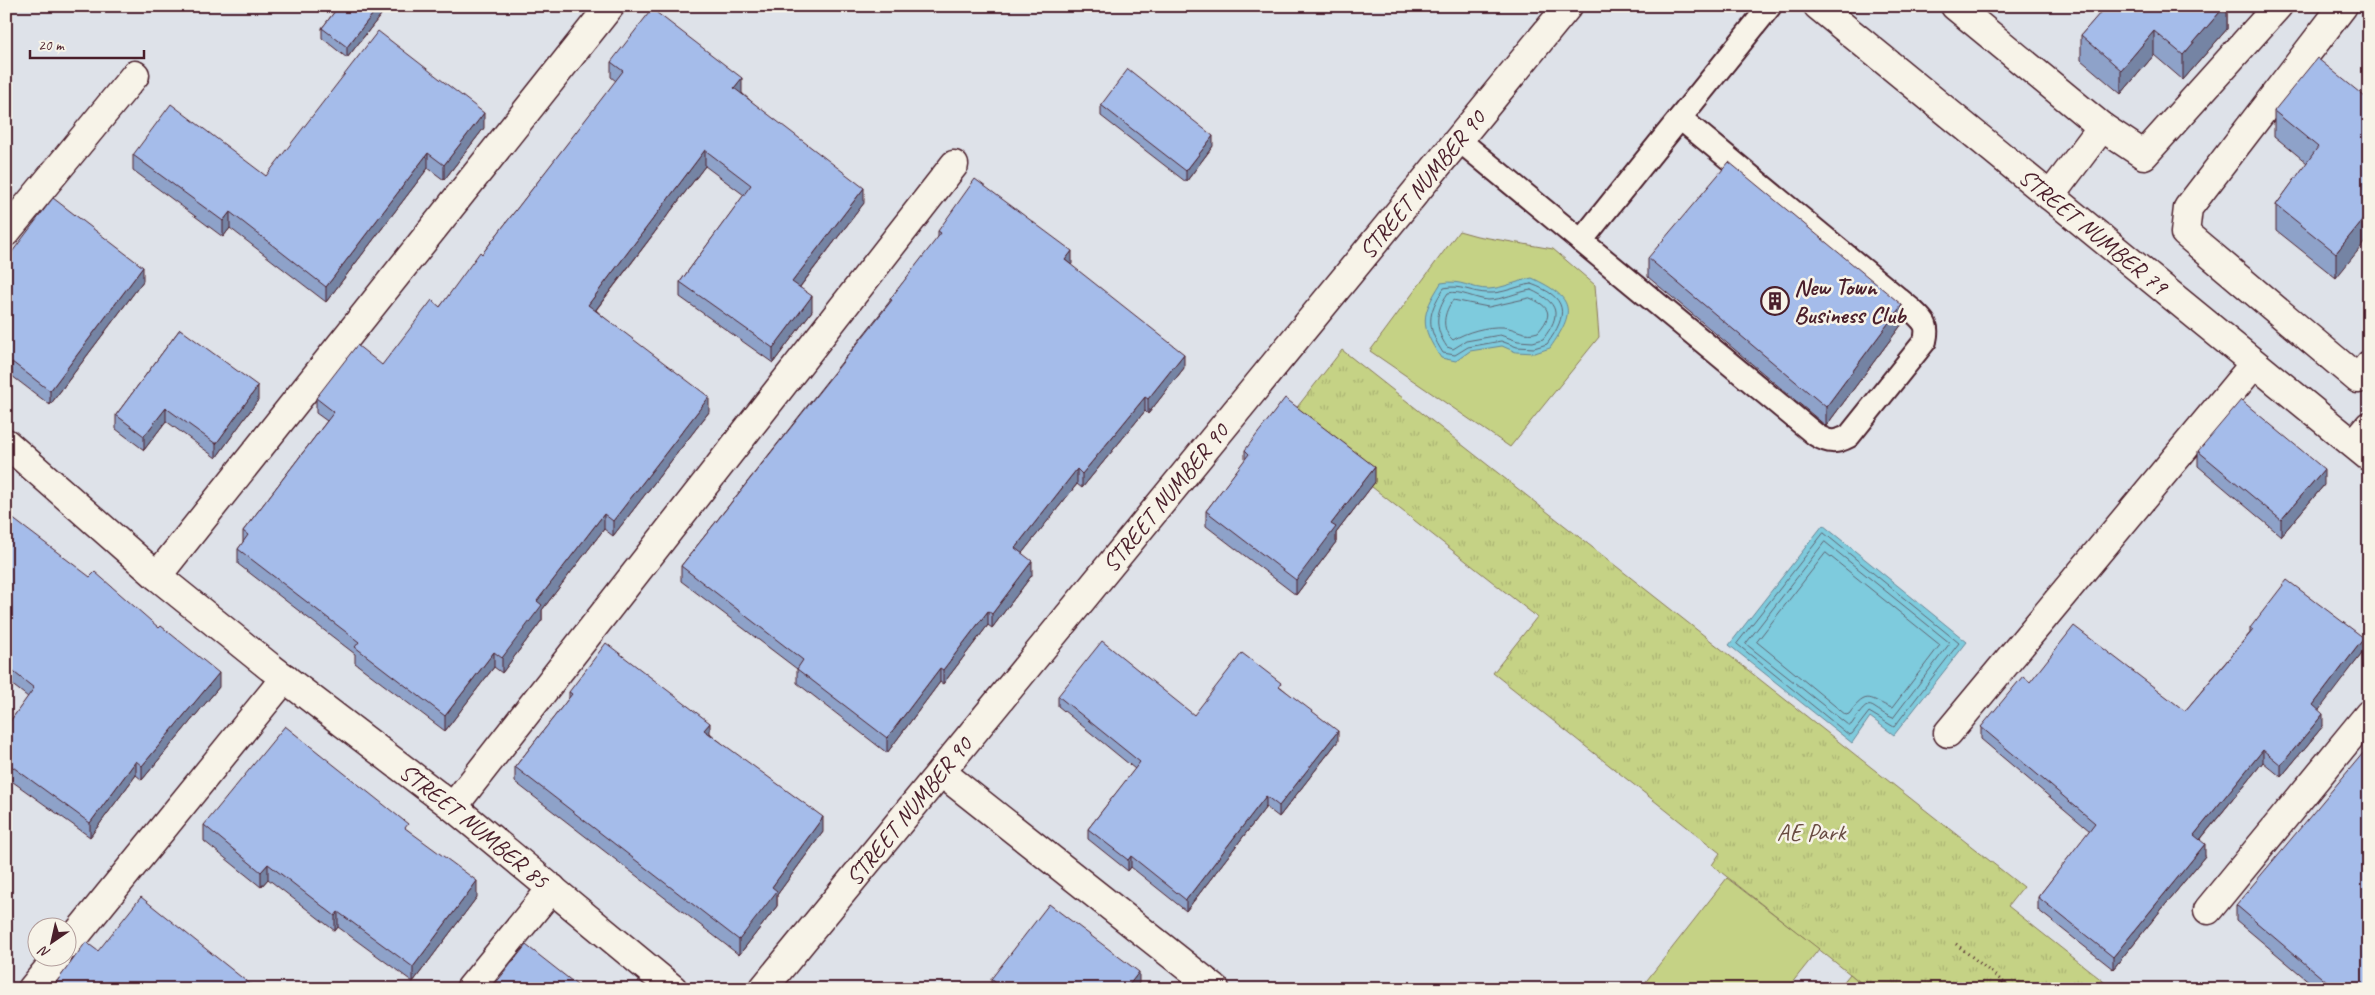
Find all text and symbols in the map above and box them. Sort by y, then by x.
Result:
scale bar [30,28,144,60]
text: 20 m [38,36,65,55]
street label: STREET NUMBER 90 [1352,102,1493,265]
street label: STREET NUMBER 79 [2013,162,2176,303]
place label: New Town Business Club [1794,272,1908,330]
building icon: New Town Business Club [1760,286,1790,316]
street label: STREET NUMBER 90 [1096,415,1236,578]
street label: STREET NUMBER 90 [839,729,980,892]
street label: STREET NUMBER 85 [393,756,556,896]
park label: AE Park [1777,817,1847,847]
north arrow [28,918,78,968]
text: N [35,942,53,962]

